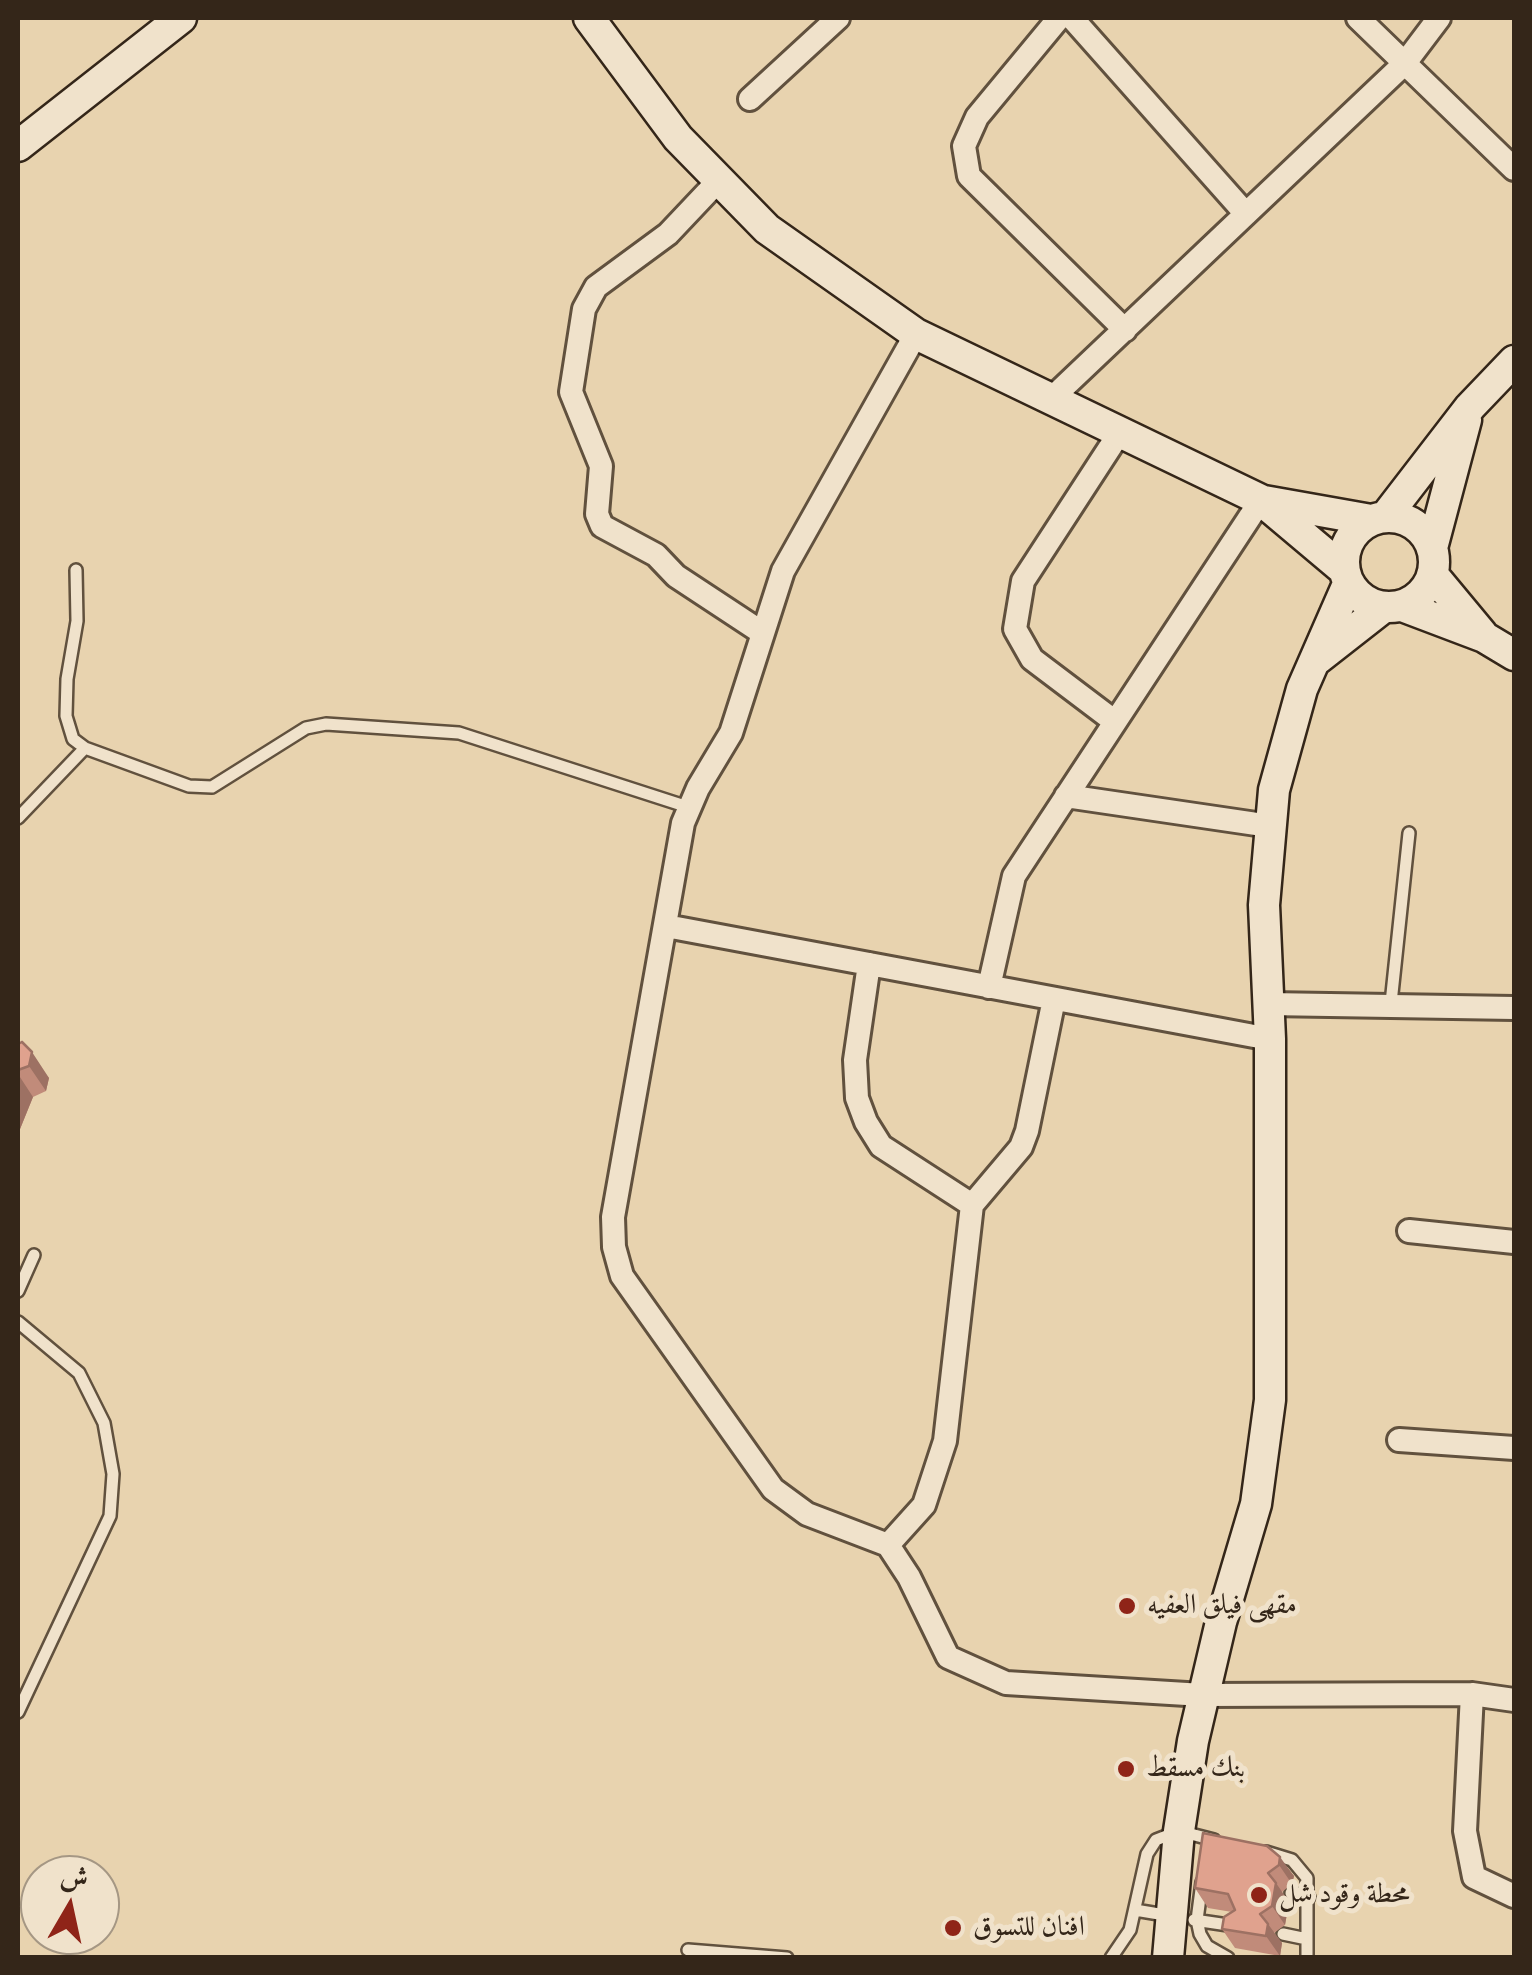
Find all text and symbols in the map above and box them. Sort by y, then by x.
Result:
place label: مقهى فيلق العفيه [1147,1589,1297,1623]
marker: مقهى فيلق العفيه [1116,1595,1138,1617]
place label: بنك مسقط [1146,1752,1245,1786]
marker: بنك مسقط [1115,1758,1137,1780]
north arrow [20,1855,120,1955]
text: ش [58,1857,91,1896]
place label: محطة وقود شل [1279,1878,1410,1912]
marker: محطة وقود شل [1248,1884,1270,1906]
place label: افنان للتسوق [973,1911,1085,1945]
marker: افنان للتسوق [942,1917,964,1939]

